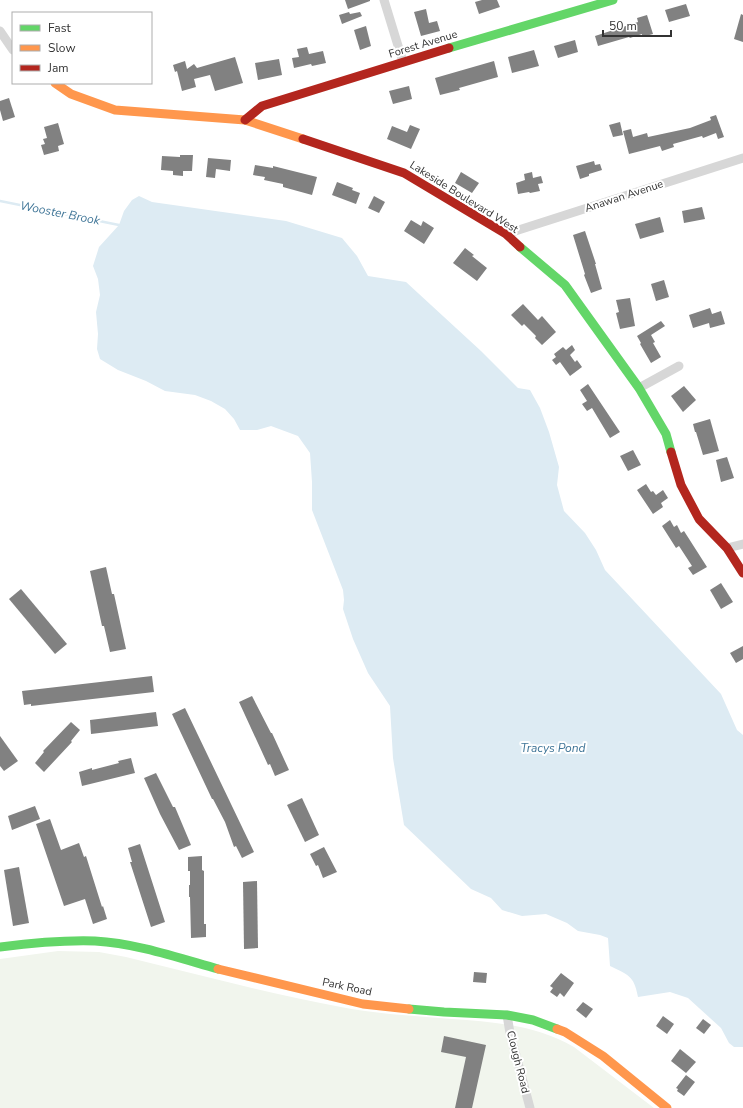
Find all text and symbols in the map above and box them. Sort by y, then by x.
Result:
legend [12,12,152,84]
scale bar [603,12,671,38]
text: 50 m [609,18,637,34]
text: Fast [48,20,71,36]
street label: Forest Avenue [387,26,459,62]
text: Slow [48,40,76,56]
text: Jam [47,60,69,76]
street label: Lakeside Boulevard West [407,157,521,237]
street label: Anawan Avenue [583,176,665,216]
water label: Wooster Brook [19,197,102,229]
water label: Tracys Pond [520,740,586,756]
street label: Park Road [321,974,373,1000]
street label: Clough Road [503,1029,533,1095]

